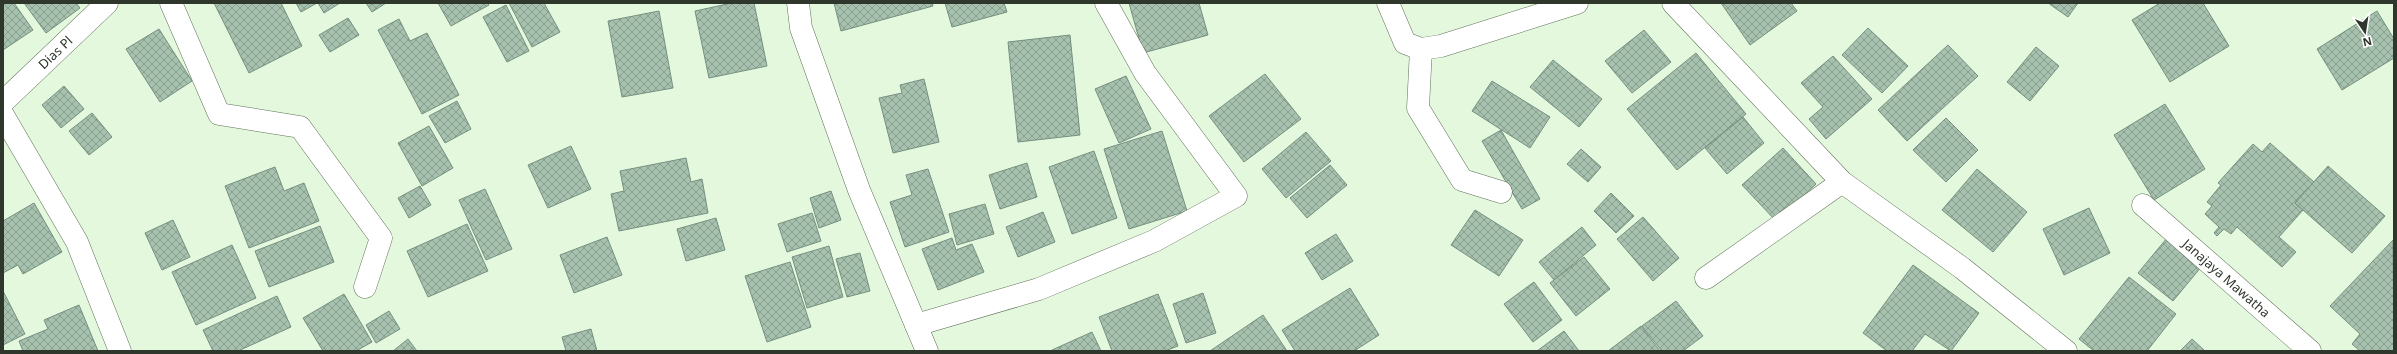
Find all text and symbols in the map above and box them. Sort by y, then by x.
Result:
north arrow [2345,12,2385,52]
street label: Dias Pl [34,32,76,73]
text: N [2361,34,2373,51]
street label: Janajaya Mawatha [2177,233,2274,321]

